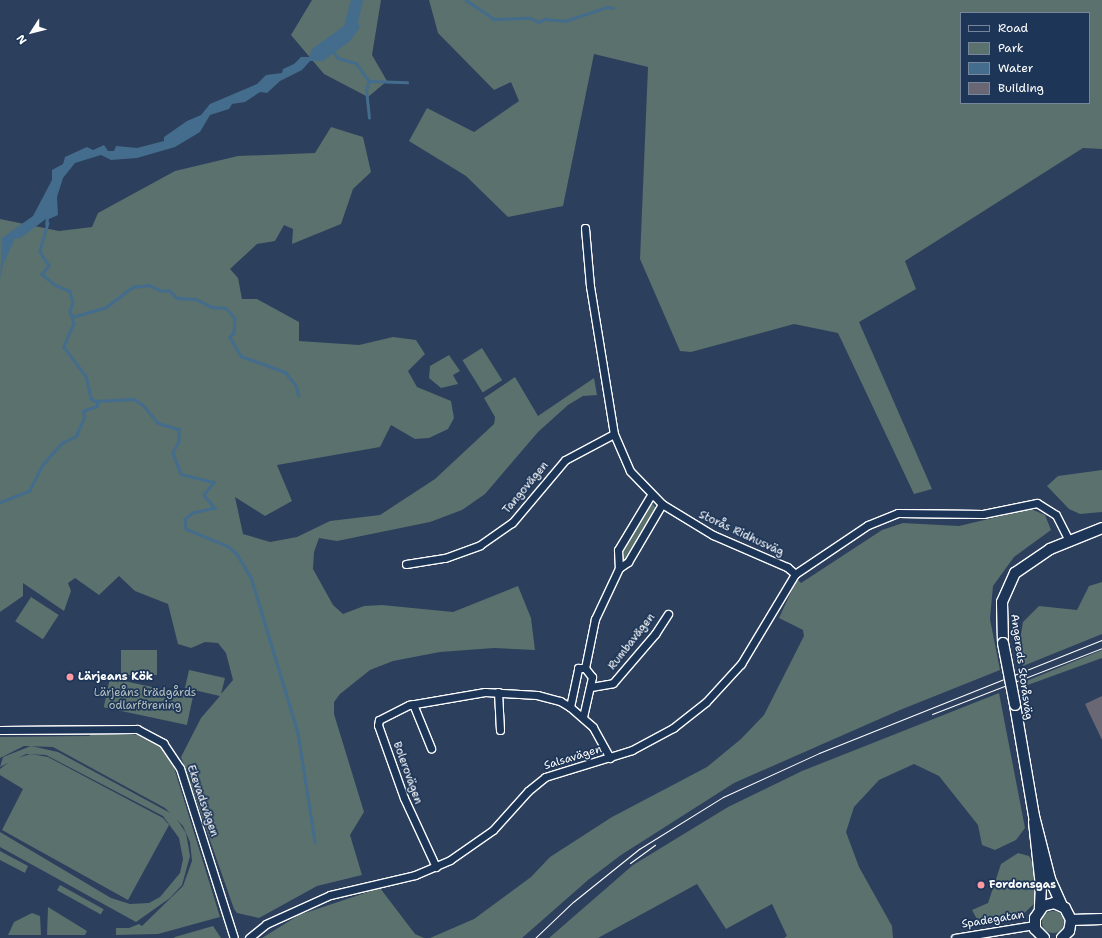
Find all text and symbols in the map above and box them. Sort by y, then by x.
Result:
north arrow [12,12,52,52]
legend [960,12,1090,104]
text: Road [998,20,1028,36]
text: N [13,31,31,47]
text: Park [998,40,1024,56]
text: Water [998,60,1033,76]
text: Building [998,80,1044,96]
street label: Tangovägen [500,459,552,517]
street label: Storås Ridhusväg [696,509,786,559]
street label: Rumbavägen [606,611,658,673]
street label: Angereds Storåsväg [1007,613,1035,721]
place label: Lärjeans Kök [78,670,153,684]
marker: Lärjeans Kök [65,672,75,682]
park label: Lärjeåns trädgårds odlarförening [94,687,196,713]
street label: Bolerovägen [390,740,424,806]
street label: Salsavägen [543,743,603,773]
street label: Ekevadsvägen [184,763,220,839]
place label: Fordonsgas [989,878,1056,892]
marker: Fordonsgas [976,880,986,890]
street label: Spadegatan [961,909,1025,931]

